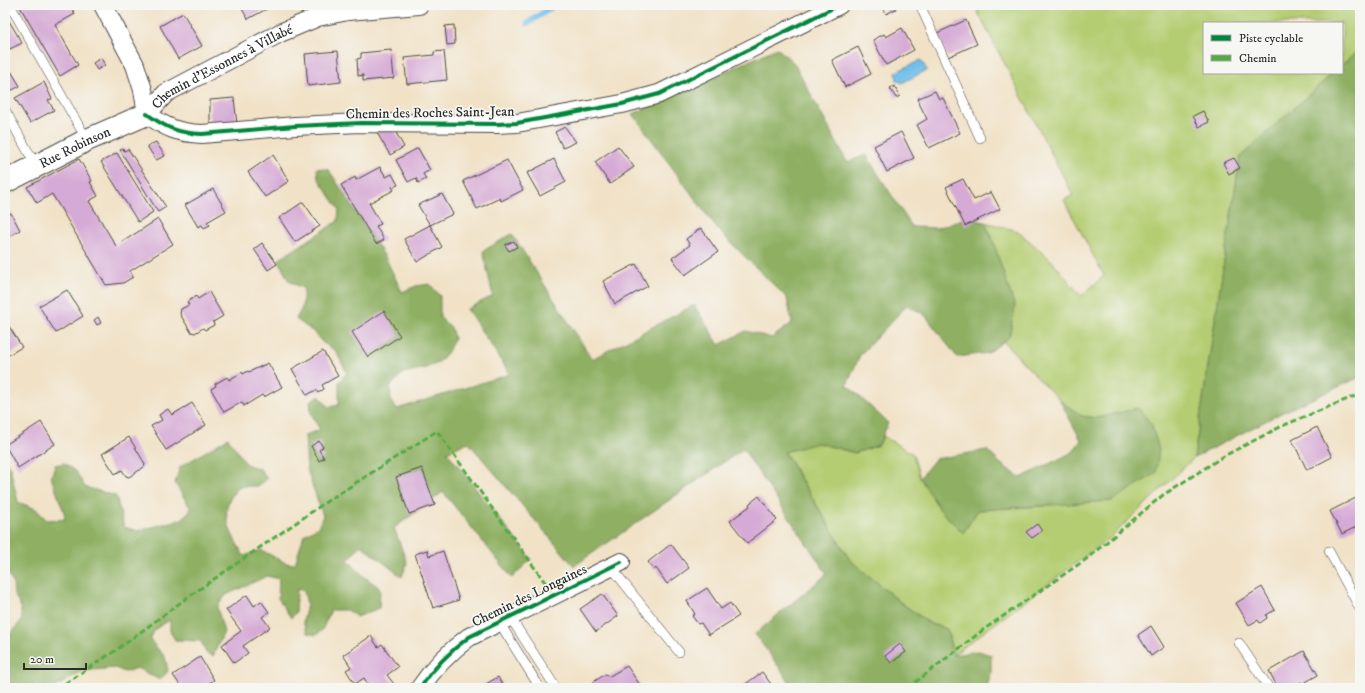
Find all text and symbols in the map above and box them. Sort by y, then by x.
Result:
street label: Chemin d'Essonnes à Villabé [148,21,296,113]
legend [1203,22,1343,74]
text: Piste cyclable [1239,31,1303,46]
text: Chemin [1239,51,1277,66]
street label: Chemin des Roches Saint-Jean [345,103,515,123]
street label: Rue Robinson [36,123,114,173]
street label: Chemin des Longaines [469,560,590,632]
scale bar [24,645,86,671]
text: 20 m [30,652,54,667]

